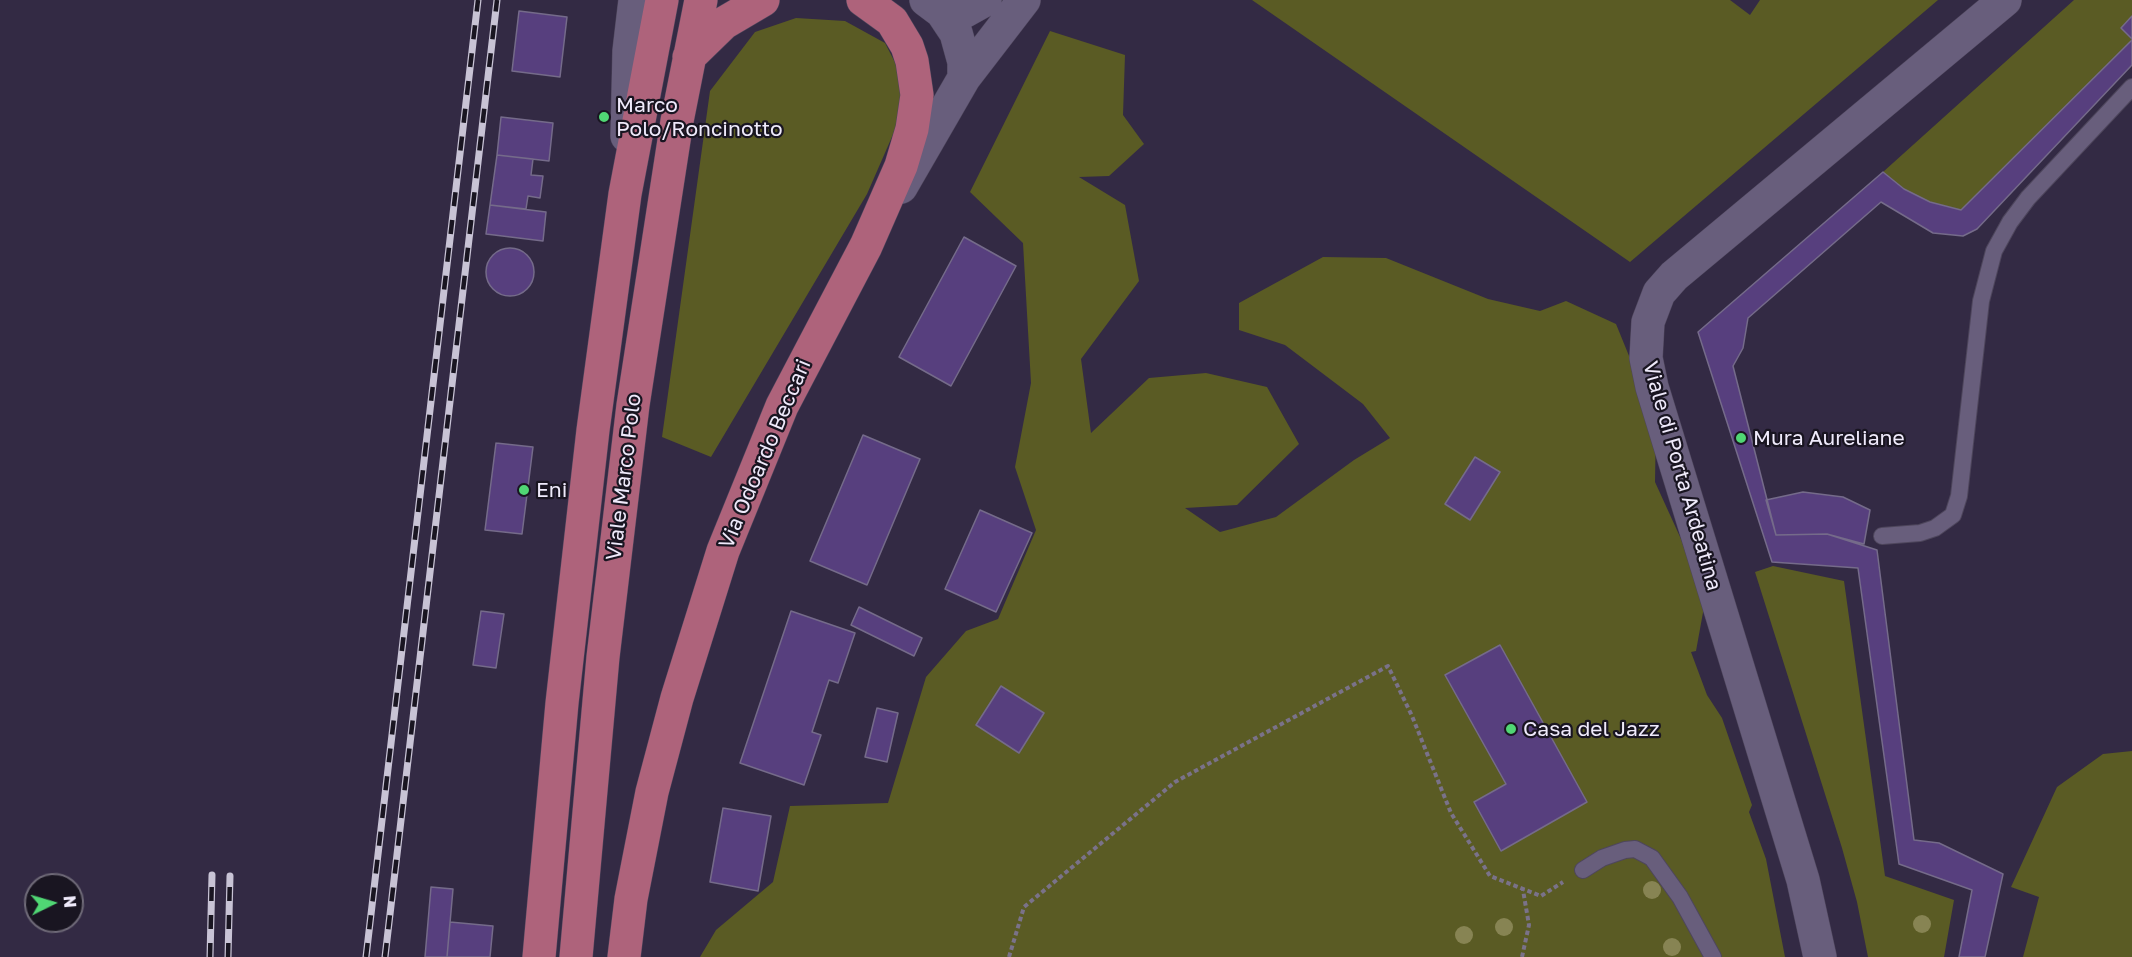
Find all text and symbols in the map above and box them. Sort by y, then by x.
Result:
place label: Marco Polo/Roncinotto [616,92,783,142]
marker: Marco Polo/Roncinotto [597,110,611,124]
street label: Via Odoardo Beccari [714,356,816,552]
street label: Viale di Porta Ardeatina [1637,359,1727,593]
street label: Viale Marco Polo [601,392,647,562]
place label: Mura Aureliane [1753,425,1905,451]
marker: Mura Aureliane [1734,431,1748,445]
place label: Eni [536,477,567,503]
marker: Eni [517,483,531,497]
place label: Casa del Jazz [1523,716,1660,742]
marker: Casa del Jazz [1504,722,1518,736]
north arrow [24,873,84,933]
text: N [59,895,80,909]

